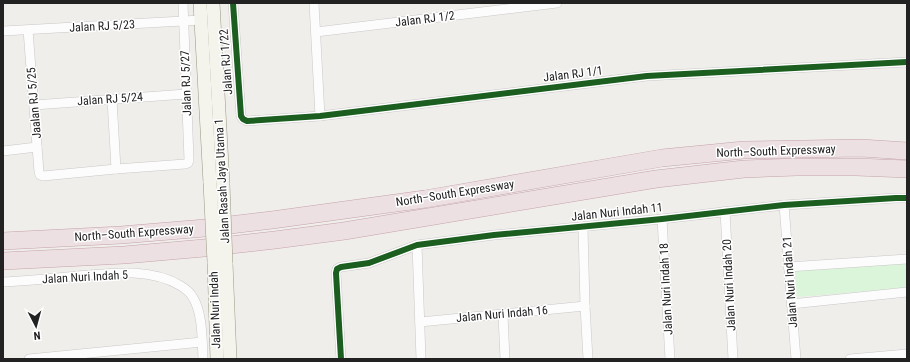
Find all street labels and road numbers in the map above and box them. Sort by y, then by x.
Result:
street label: Jalan RJ 1/2 [394,8,456,30]
street label: Jalan RJ 5/23 [69,17,135,35]
street label: Jalan RJ 1/22 [217,29,235,95]
street label: Jalan RJ 5/27 [178,50,194,116]
street label: Jalan RJ 1/1 [542,63,604,85]
street label: Jaalan RJ 5/25 [24,67,44,139]
street label: Jalan RJ 5/24 [77,90,143,108]
street label: Jalan Rasah Jaya Utama 1 [212,118,232,244]
street label: North–South Expressway [716,142,836,160]
street label: North–South Expressway [395,177,515,209]
street label: Jalan Nuri Indah 11 [571,200,663,224]
street label: North–South Expressway [74,222,194,244]
street label: Jalan Nuri Indah 21 [780,236,800,328]
street label: Jalan Nuri Indah 20 [720,239,738,331]
street label: Jalan Nuri Indah 18 [657,243,675,335]
street label: Jalan Nuri Indah 5 [42,268,128,286]
street label: Jalan Nuri Indah [207,271,223,349]
street label: Jalan Nuri Indah 16 [456,303,548,325]

